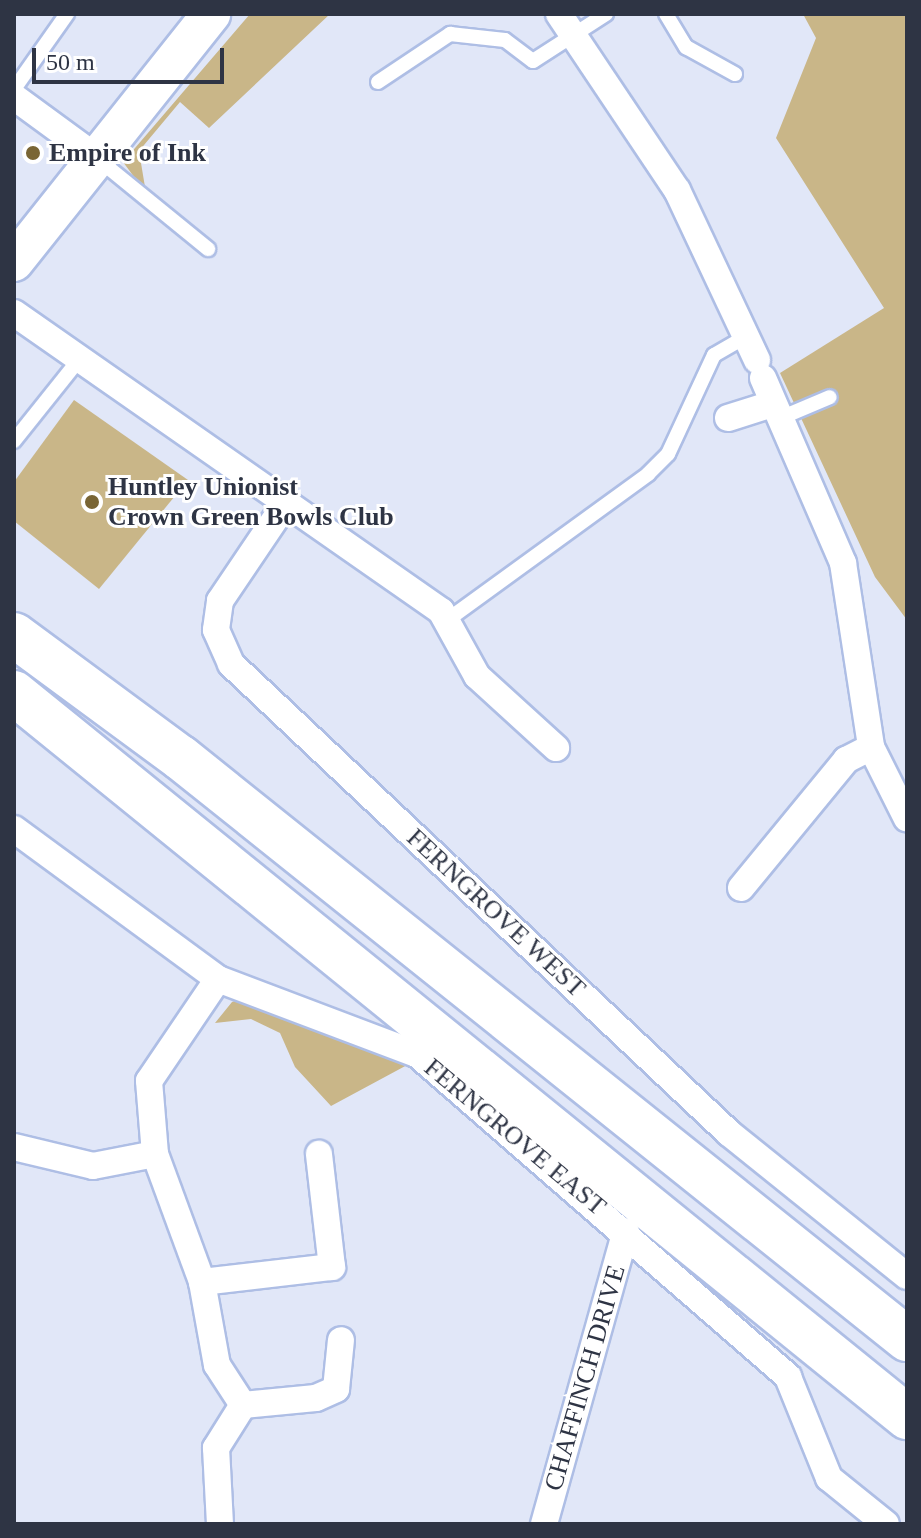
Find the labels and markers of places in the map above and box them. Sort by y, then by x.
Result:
place label: Empire of Ink [49,137,206,169]
marker: Empire of Ink [24,144,42,162]
place label: Huntley Unionist Crown Green Bowls Club [108,471,394,532]
marker: Huntley Unionist Crown Green Bowls Club [83,493,101,511]

